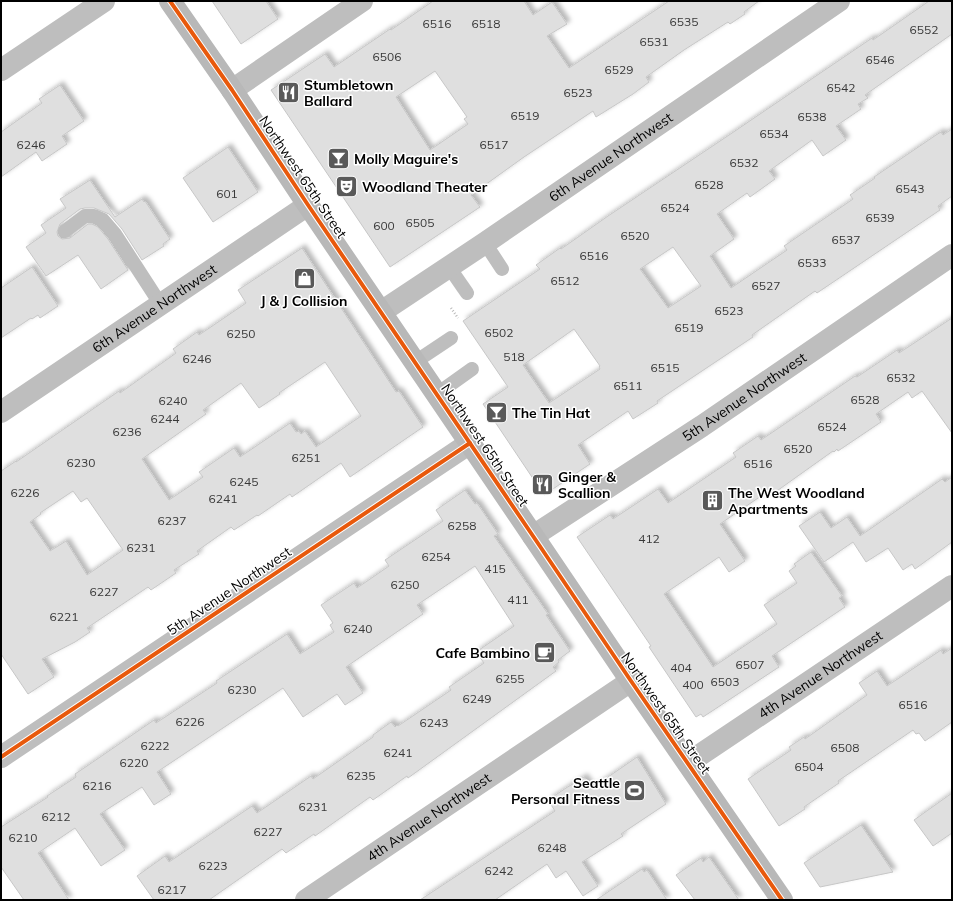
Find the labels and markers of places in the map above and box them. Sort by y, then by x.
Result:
place label: Stumbletown Ballard [304,76,393,110]
restaurant icon: Stumbletown Ballard [276,80,302,106]
bar icon: Molly Maguire's [326,146,352,172]
place label: Molly Maguire's [354,150,458,168]
theatre icon: Woodland Theater [333,174,359,200]
place label: Woodland Theater [362,178,488,196]
shop icon: J & J Collision [291,266,317,292]
place label: J & J Collision [260,292,348,310]
bar icon: The Tin Hat [484,400,510,426]
place label: The Tin Hat [512,404,591,422]
place label: Ginger & Scallion [558,468,616,502]
restaurant icon: Ginger & Scallion [530,472,556,498]
place label: The West Woodland Apartments [728,484,865,518]
building icon: The West Woodland Apartments [700,488,726,514]
cafe icon: Cafe Bambino [532,640,558,666]
place label: Cafe Bambino [436,644,530,662]
place label: Seattle Personal Fitness [511,774,620,808]
sports icon: Seattle Personal Fitness [622,778,648,804]

